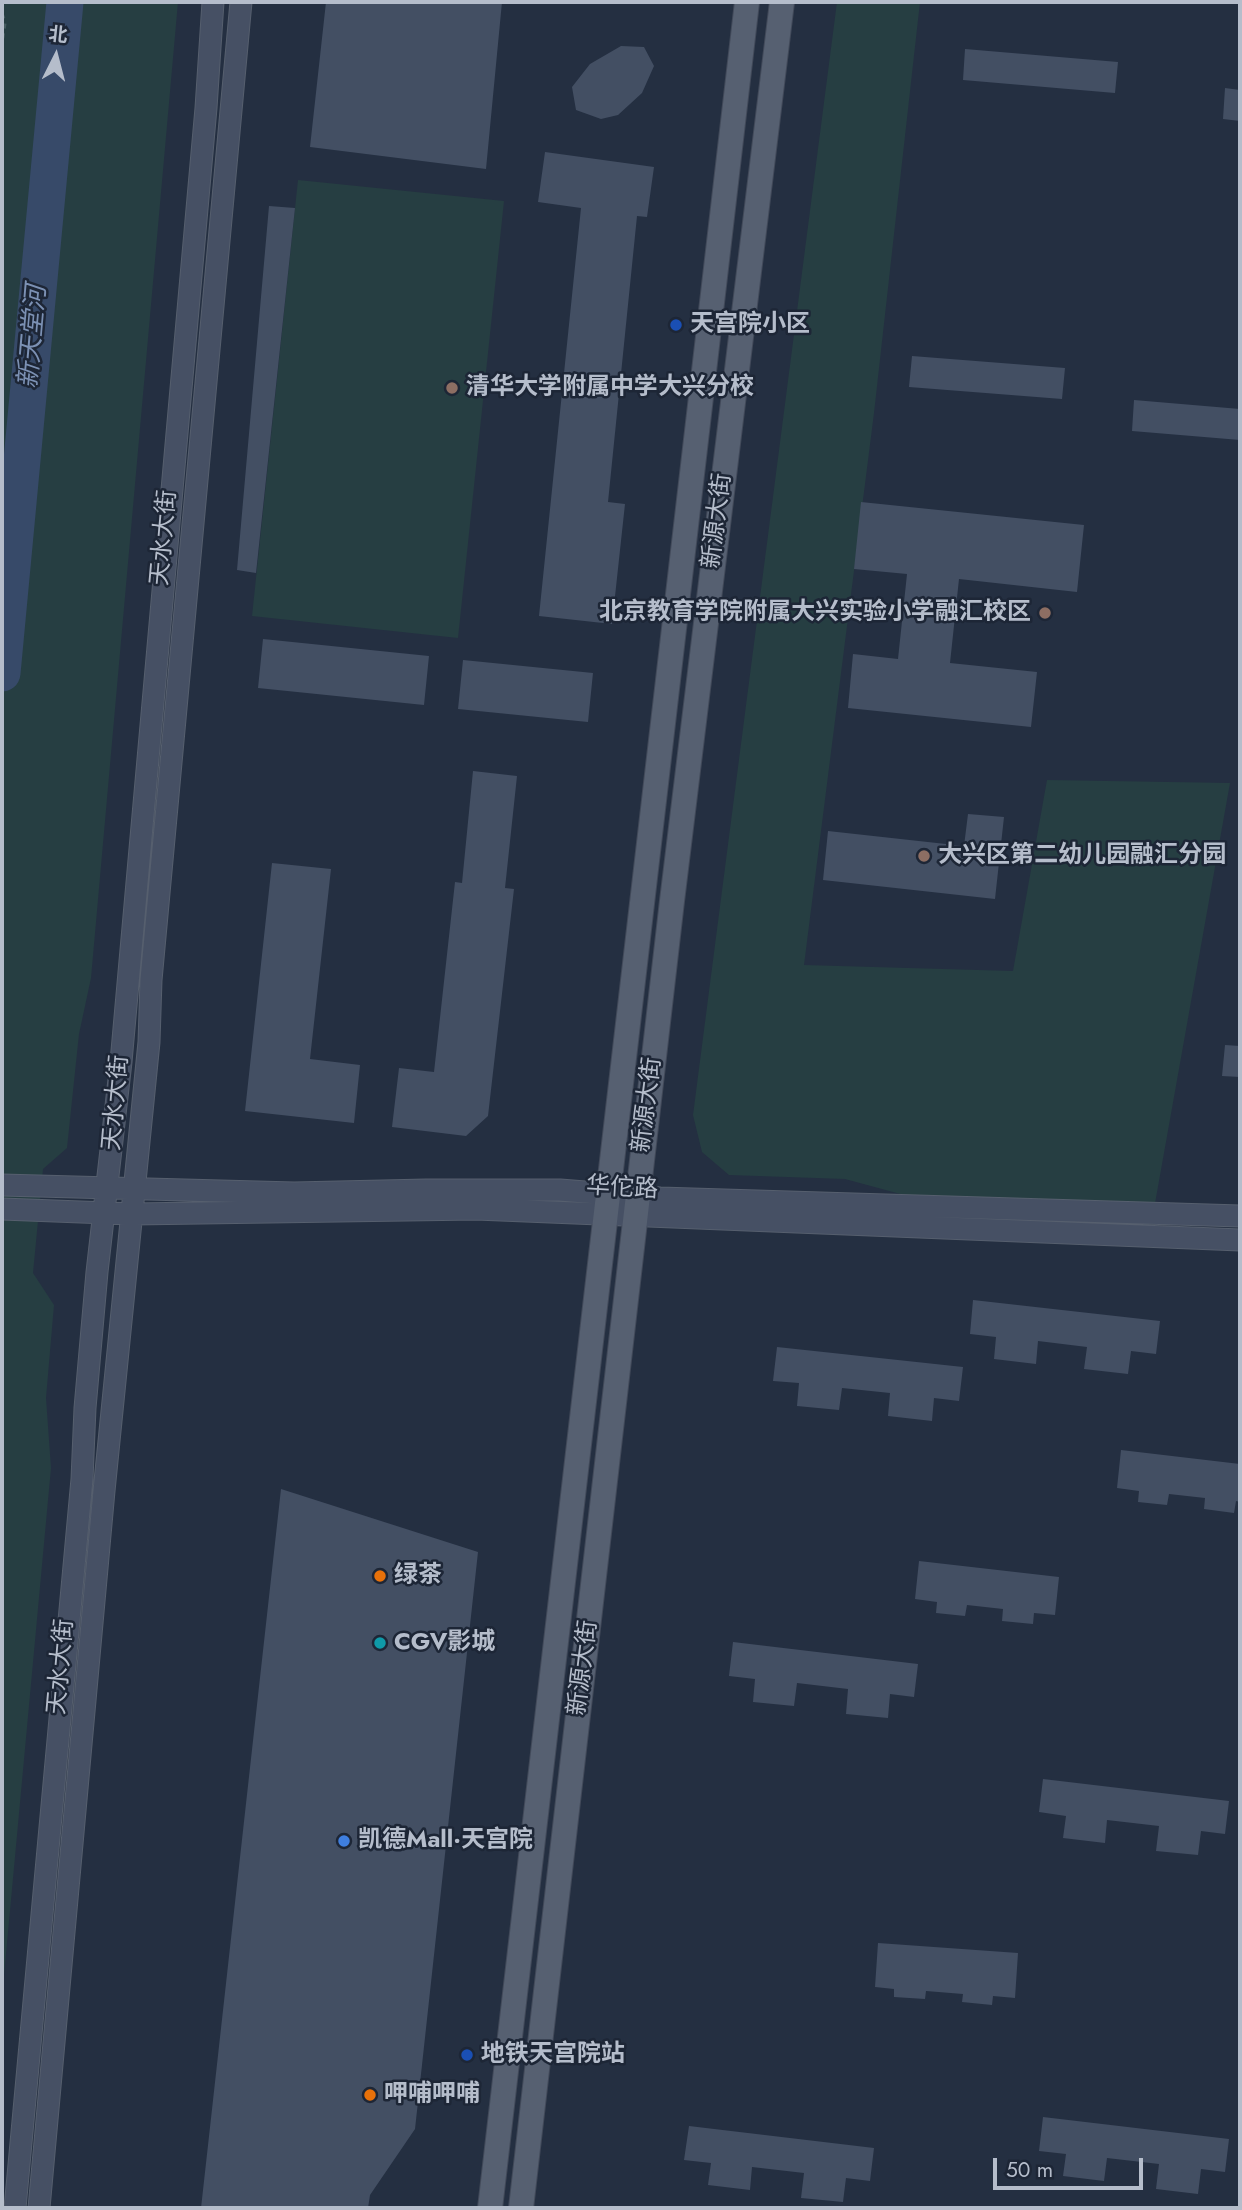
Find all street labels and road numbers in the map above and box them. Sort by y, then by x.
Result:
street label: 新源大街 [698,472,738,570]
street label: 天水大街 [146,489,184,587]
street label: 天水大街 [98,1054,136,1152]
street label: 新源大街 [628,1056,668,1154]
street label: 华佗路 [585,1173,659,1205]
street label: 天水大街 [43,1618,81,1716]
street label: 新源大街 [564,1619,604,1717]

